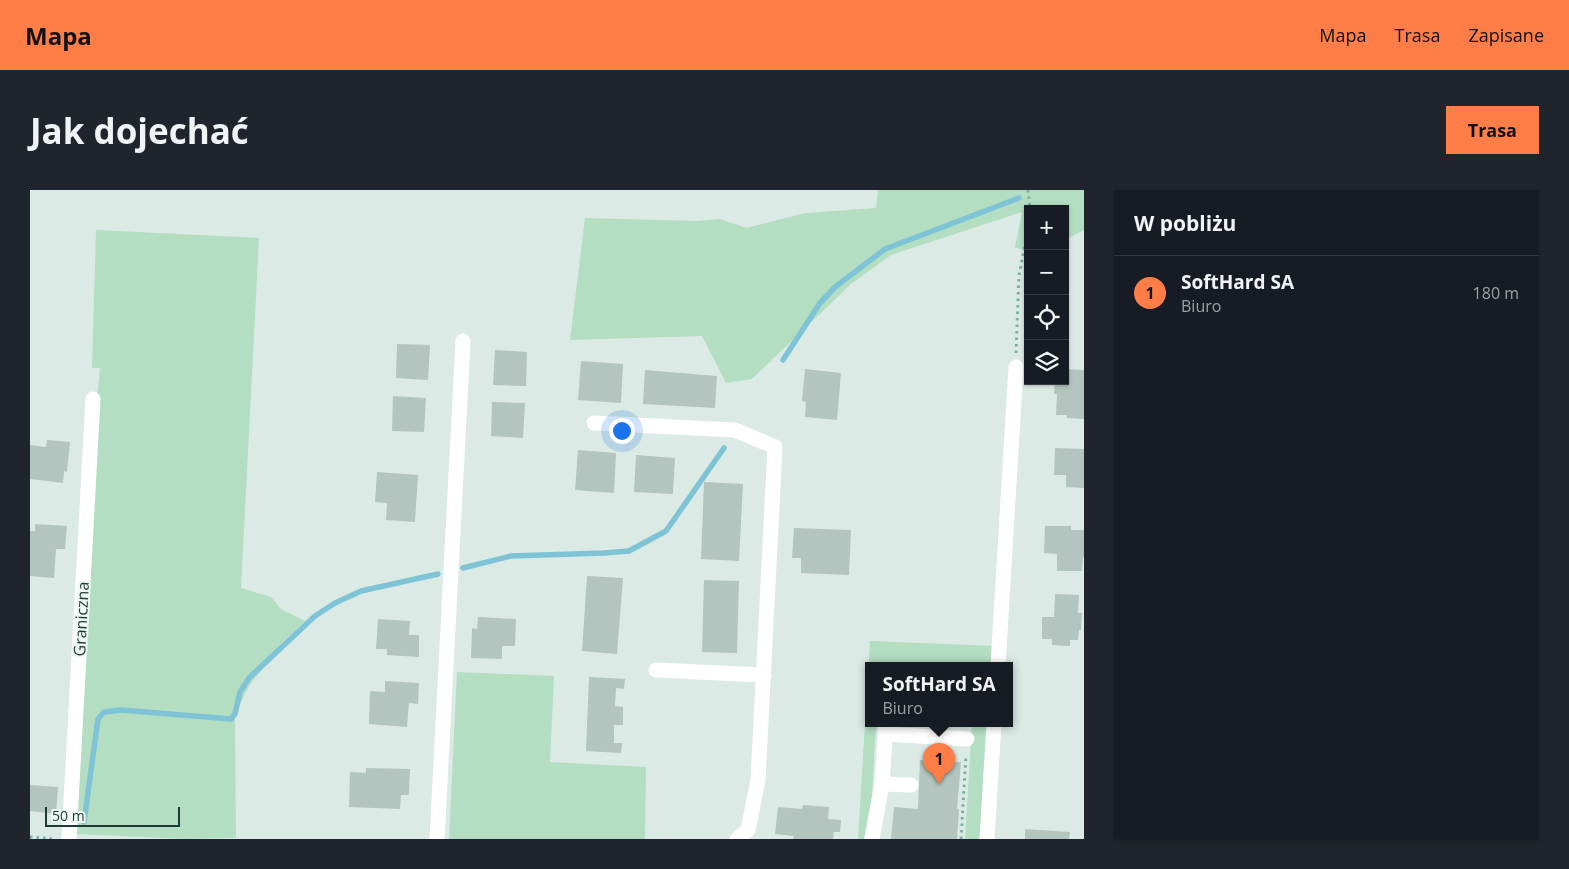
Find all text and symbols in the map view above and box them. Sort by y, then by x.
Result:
text: Mapa [25,19,92,52]
text: Mapa [1319,23,1367,47]
text: Trasa [1395,23,1440,47]
text: Zapisane [1468,23,1544,47]
button: Trasa [1446,106,1539,154]
text: Jak dojechać [30,107,249,154]
map controls [1024,205,1069,385]
button: + [1024,205,1069,250]
text: W pobliżu [1134,209,1236,237]
button: − [1024,250,1069,295]
text: SoftHard SA [1181,269,1294,295]
text: 1 [1145,282,1155,304]
text: 180 m [1473,282,1519,304]
button: locate [1024,295,1069,340]
text: Biuro [1181,295,1221,317]
button: layers [1024,340,1069,385]
your location [609,418,635,444]
street label: Graniczna [68,581,94,657]
popup [865,662,1013,727]
text: SoftHard SA [882,671,996,697]
text: Biuro [882,697,923,719]
pin: 1 [923,743,955,784]
scale bar [45,804,180,827]
text: 50 m [52,806,85,825]

